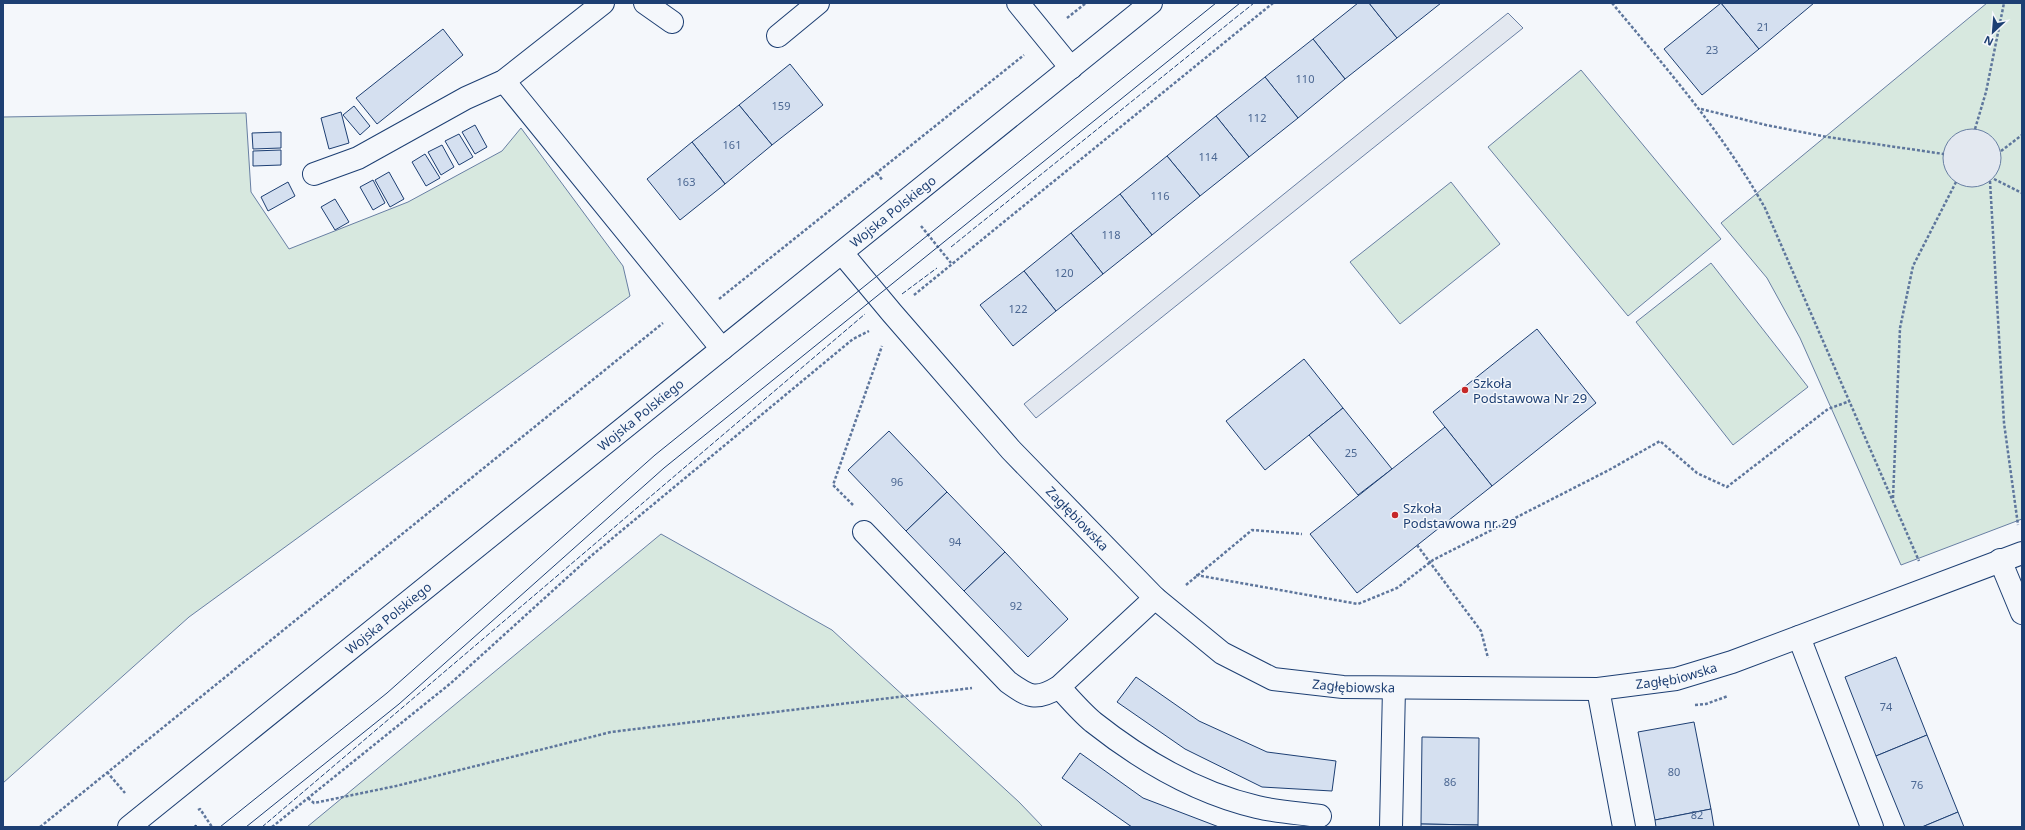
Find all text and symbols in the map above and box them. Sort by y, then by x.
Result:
north arrow [1973,12,2013,52]
house number: 21 [1757,19,1769,34]
text: N [1981,33,1996,50]
house number: 23 [1706,42,1718,57]
house number: 110 [1296,71,1314,86]
house number: 159 [772,98,790,113]
house number: 112 [1248,110,1266,125]
house number: 161 [723,137,741,152]
house number: 114 [1199,149,1218,164]
street label: Wojska Polskiego [846,171,940,251]
house number: 163 [677,174,695,189]
house number: 116 [1151,188,1169,203]
house number: 118 [1102,227,1120,242]
house number: 120 [1055,265,1073,280]
house number: 122 [1009,301,1027,316]
street label: Wojska Polskiego [594,374,687,455]
place label: Szkoła Podstawowa Nr 29 [1473,374,1587,407]
marker: Szkoła Podstawowa Nr 29 [1460,385,1470,395]
house number: 25 [1345,445,1357,460]
house number: 96 [891,474,903,489]
street label: Zagłębiowska [1042,482,1113,554]
place label: Szkoła Podstawowa nr. 29 [1403,499,1517,532]
marker: Szkoła Podstawowa nr. 29 [1390,510,1400,520]
house number: 94 [949,534,962,549]
street label: Wojska Polskiego [341,578,435,658]
house number: 92 [1010,598,1022,613]
street label: Zagłębiowska [1635,658,1719,693]
street label: Zagłębiowska [1311,675,1395,696]
house number: 74 [1880,699,1893,714]
house number: 80 [1668,764,1680,779]
house number: 86 [1444,774,1456,789]
house number: 76 [1911,777,1923,792]
house number: 82 [1691,807,1703,822]

